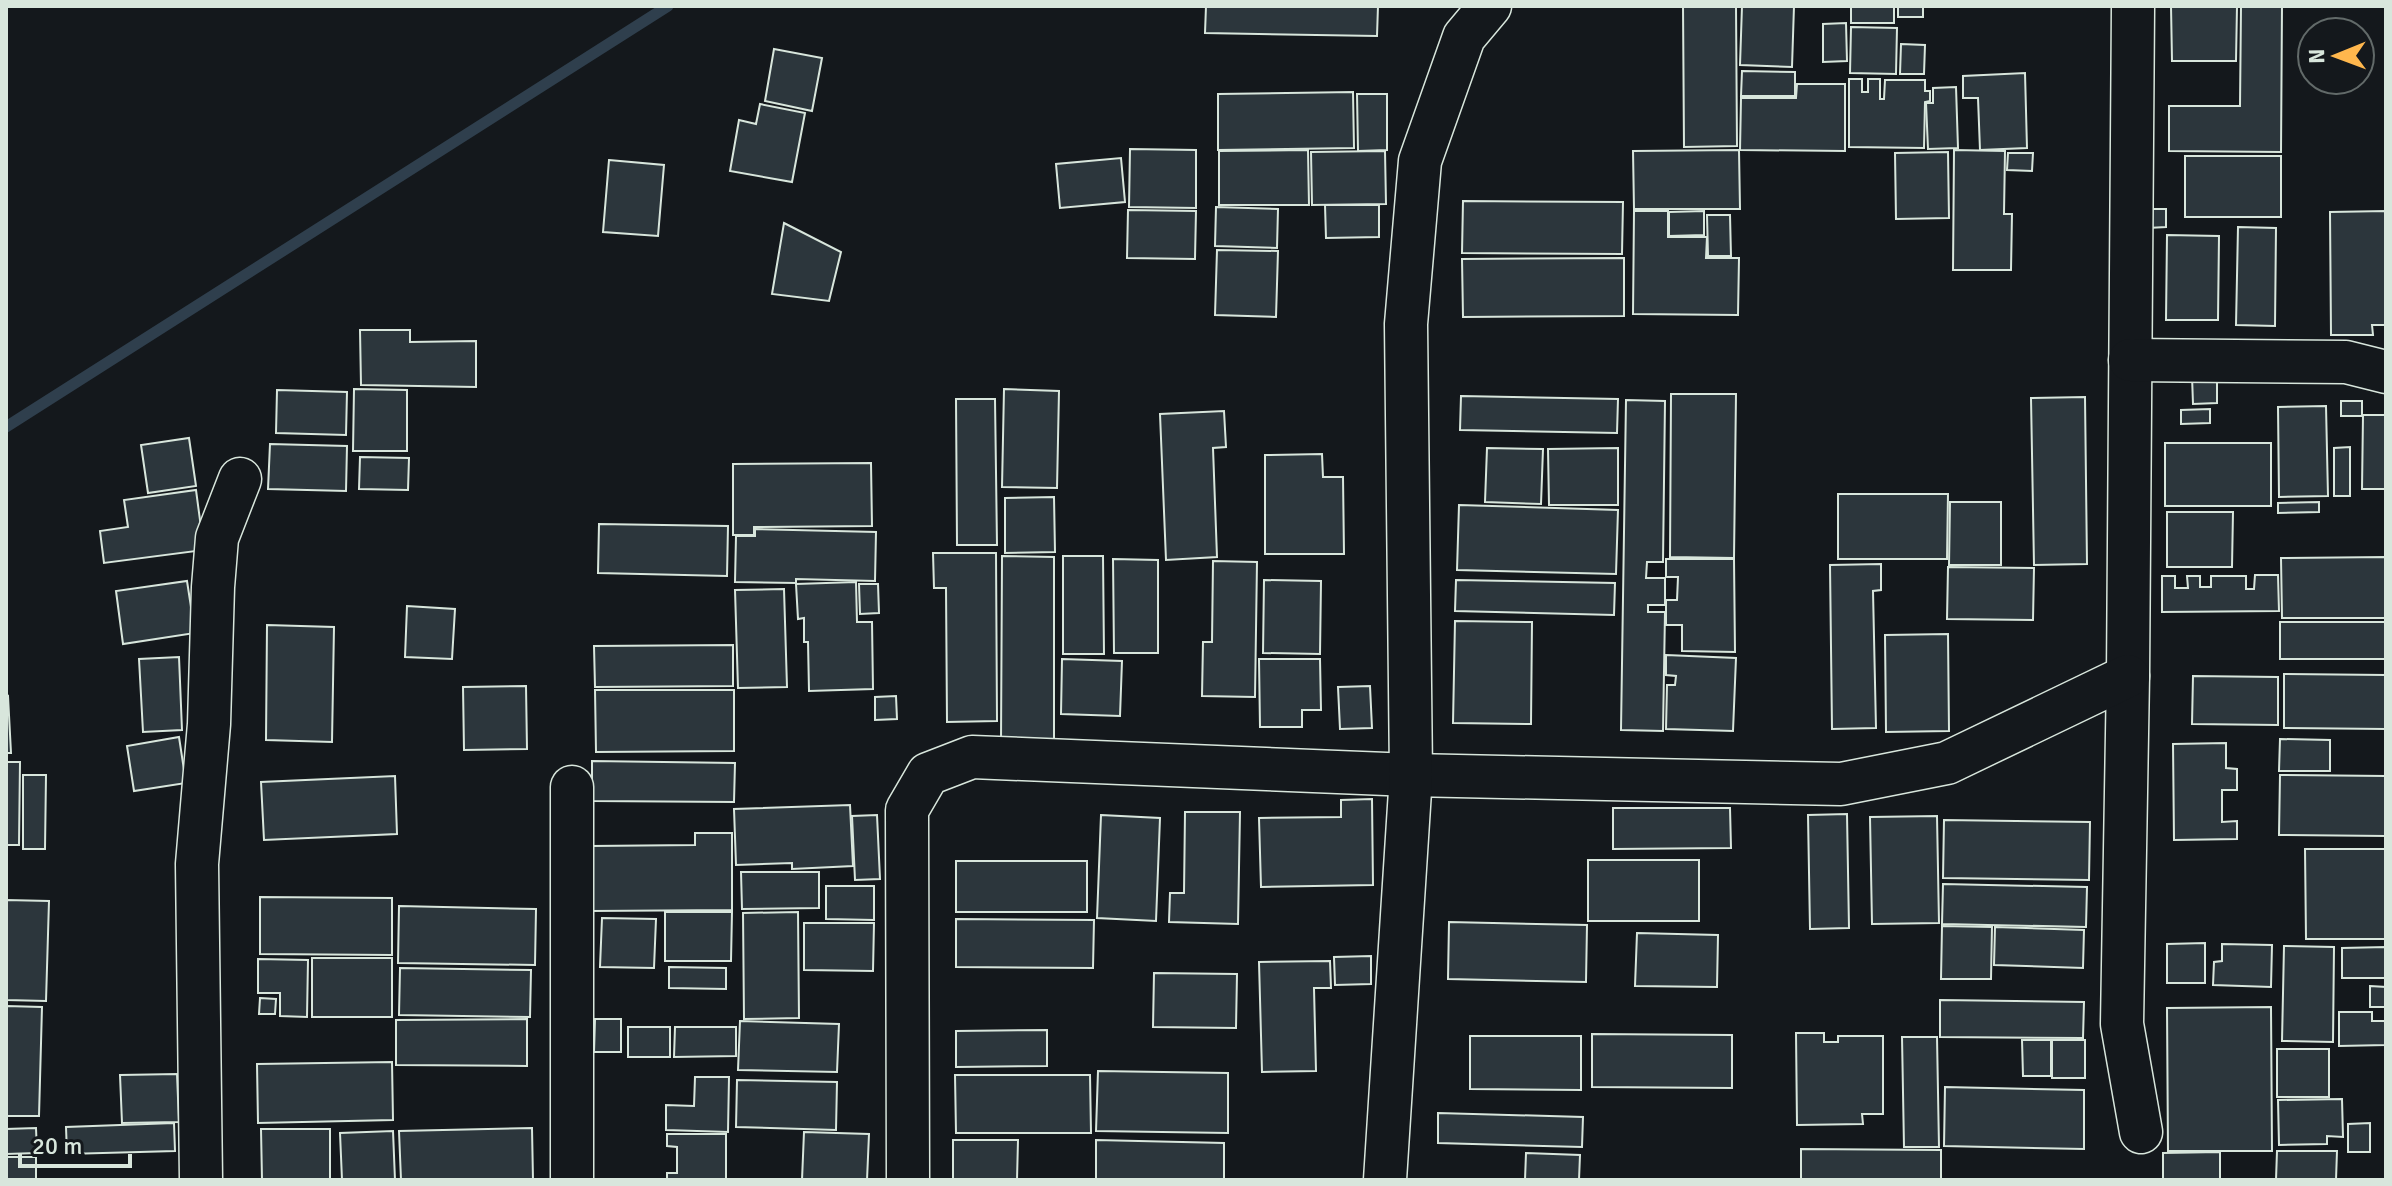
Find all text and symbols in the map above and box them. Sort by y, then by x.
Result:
north arrow [2296,16,2376,96]
text: N [2303,48,2330,64]
scale bar [20,1118,130,1168]
text: 20 m [32,1131,82,1161]

